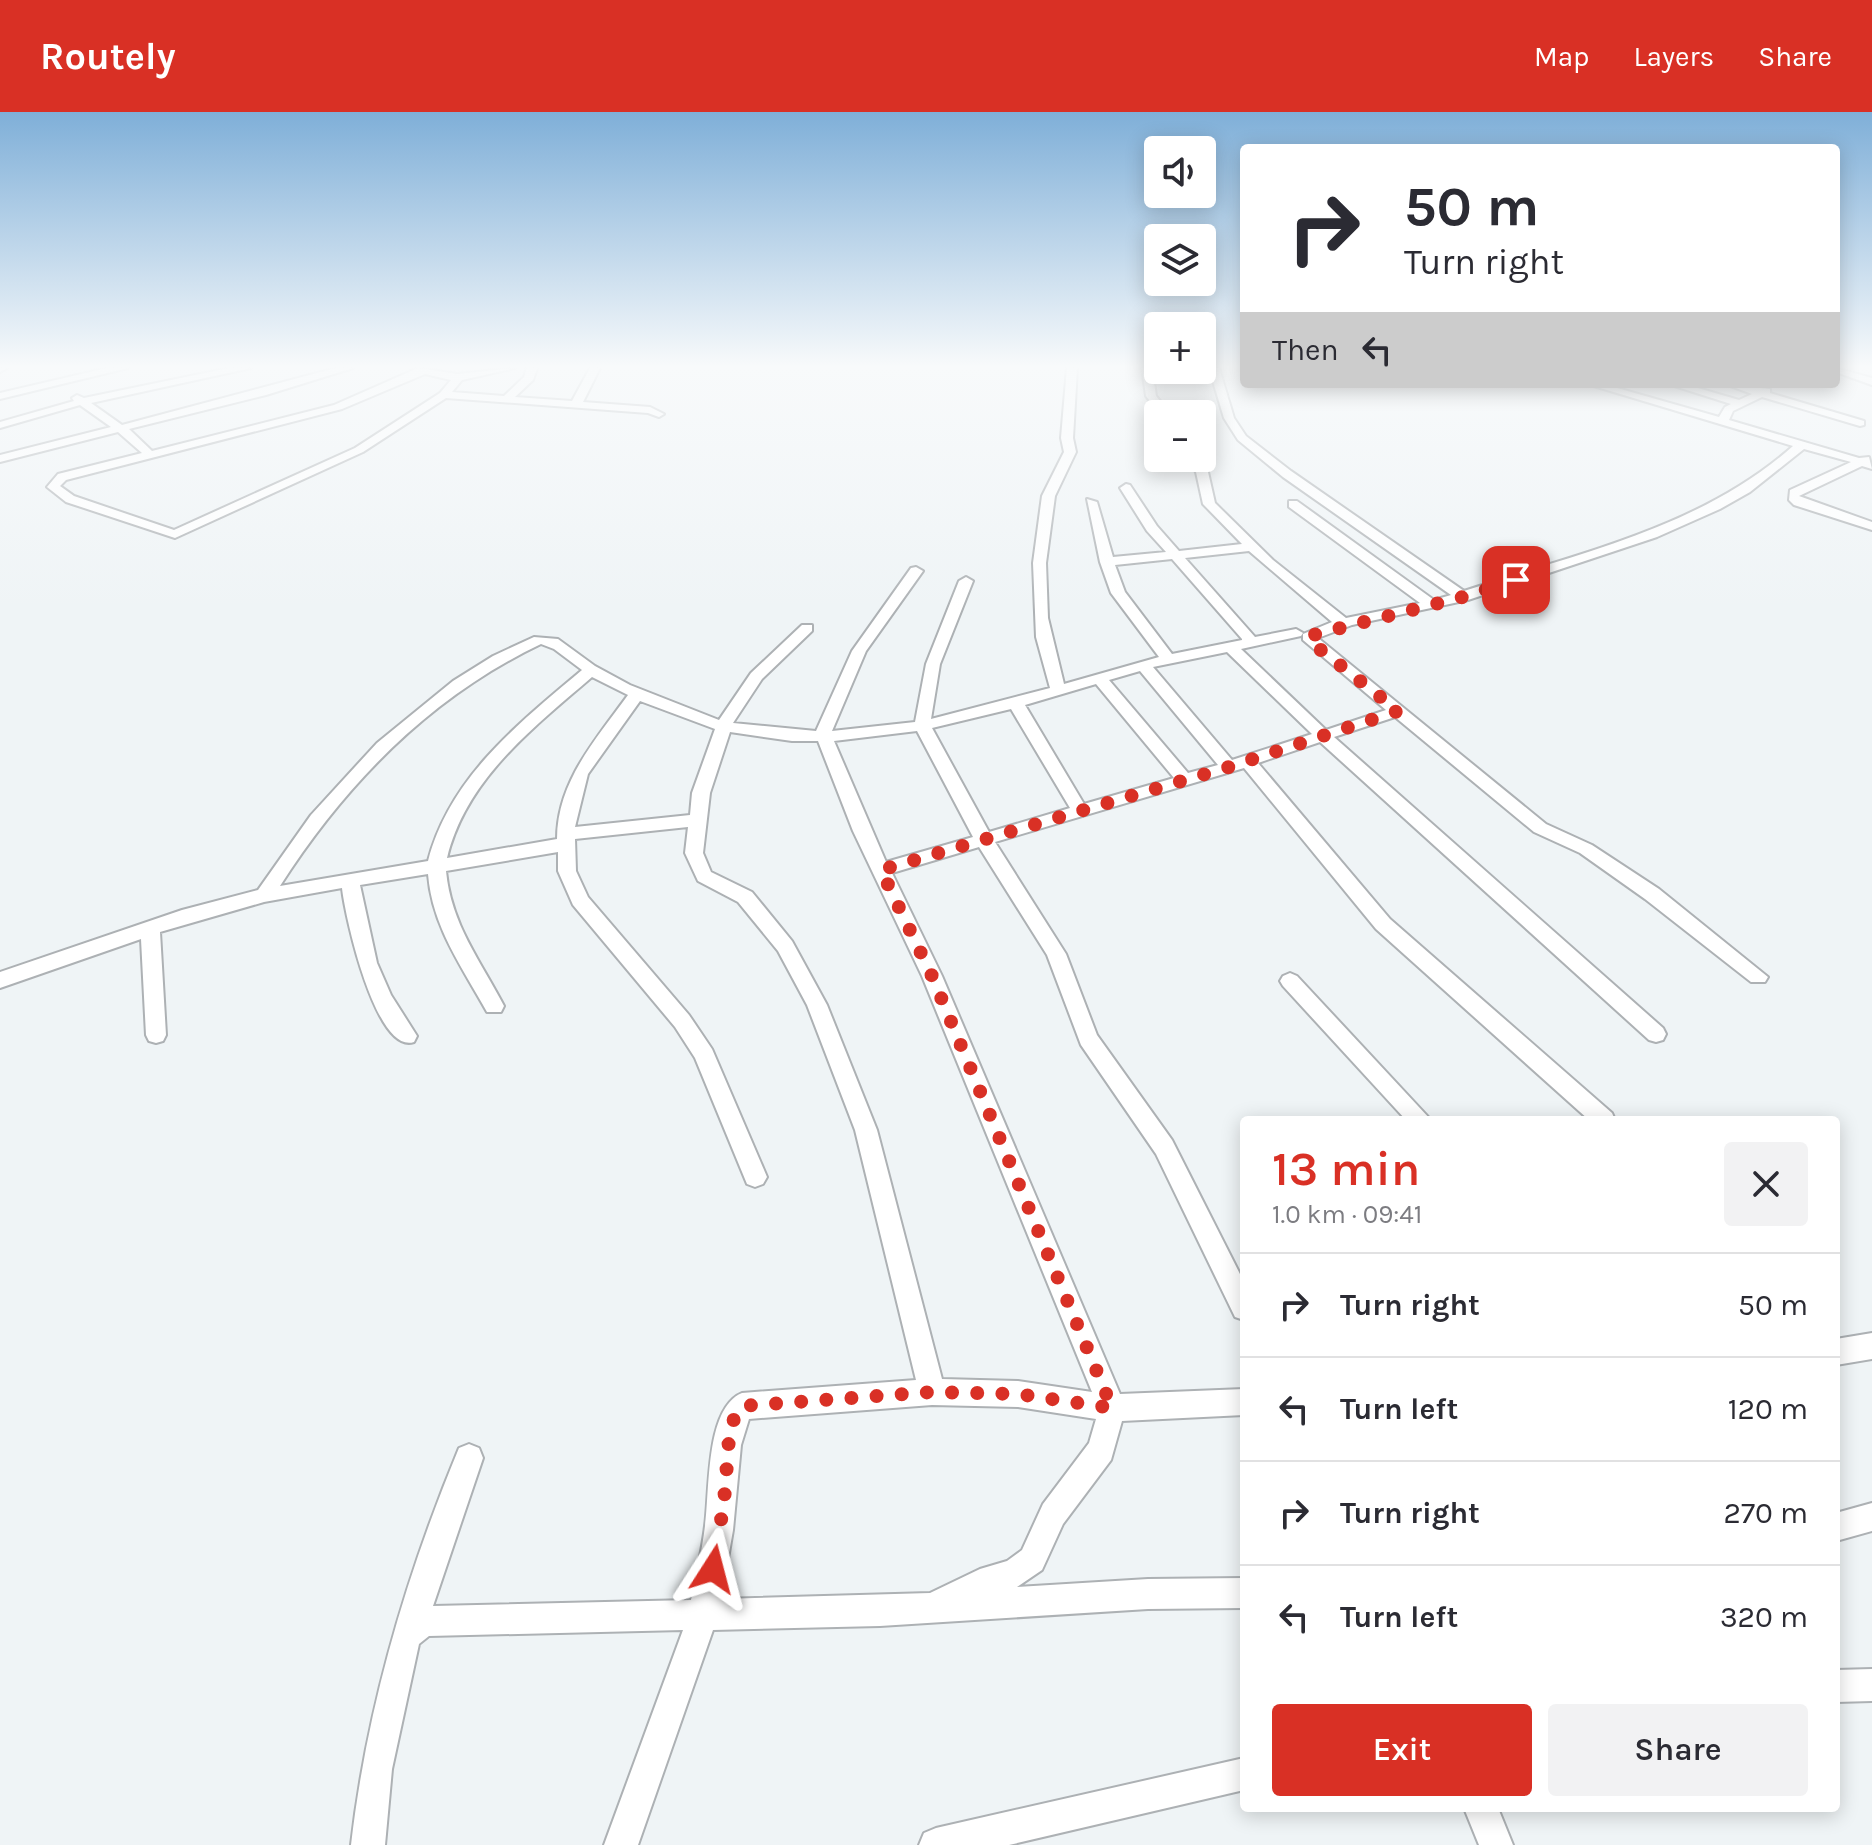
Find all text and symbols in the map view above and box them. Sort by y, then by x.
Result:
text: Routely [40,34,176,79]
text: Map [1534,40,1589,73]
text: Layers [1633,40,1714,73]
text: Share [1758,40,1832,73]
map controls [1144,136,1216,472]
button: sound [1144,136,1216,208]
text: 50 m [1404,174,1539,239]
icon: right [1272,176,1376,280]
button: layers [1144,224,1216,296]
text: Turn right [1404,241,1564,283]
button: + [1144,312,1216,384]
icon: left [1355,328,1399,372]
text: Then [1272,332,1339,368]
button: − [1144,400,1216,472]
pin [1482,546,1550,614]
icon: arrive [1494,558,1538,602]
text: 13 min [1272,1141,1421,1197]
button: close [1724,1142,1808,1226]
text: 1.0 km · 09:41 [1272,1199,1422,1230]
icon: right [1272,1283,1316,1327]
text: Turn right [1340,1287,1480,1323]
text: 50 m [1738,1287,1808,1323]
icon: left [1272,1387,1316,1431]
text: Turn left [1340,1391,1458,1427]
text: 120 m [1728,1391,1808,1427]
icon: right [1272,1491,1316,1535]
text: Turn right [1340,1495,1480,1531]
text: 270 m [1724,1495,1808,1531]
position arrow [671,1527,755,1611]
icon: left [1272,1595,1316,1639]
text: Turn left [1340,1599,1458,1635]
text: 320 m [1720,1599,1808,1635]
button: Exit [1272,1704,1532,1796]
button: Share [1548,1704,1808,1796]

